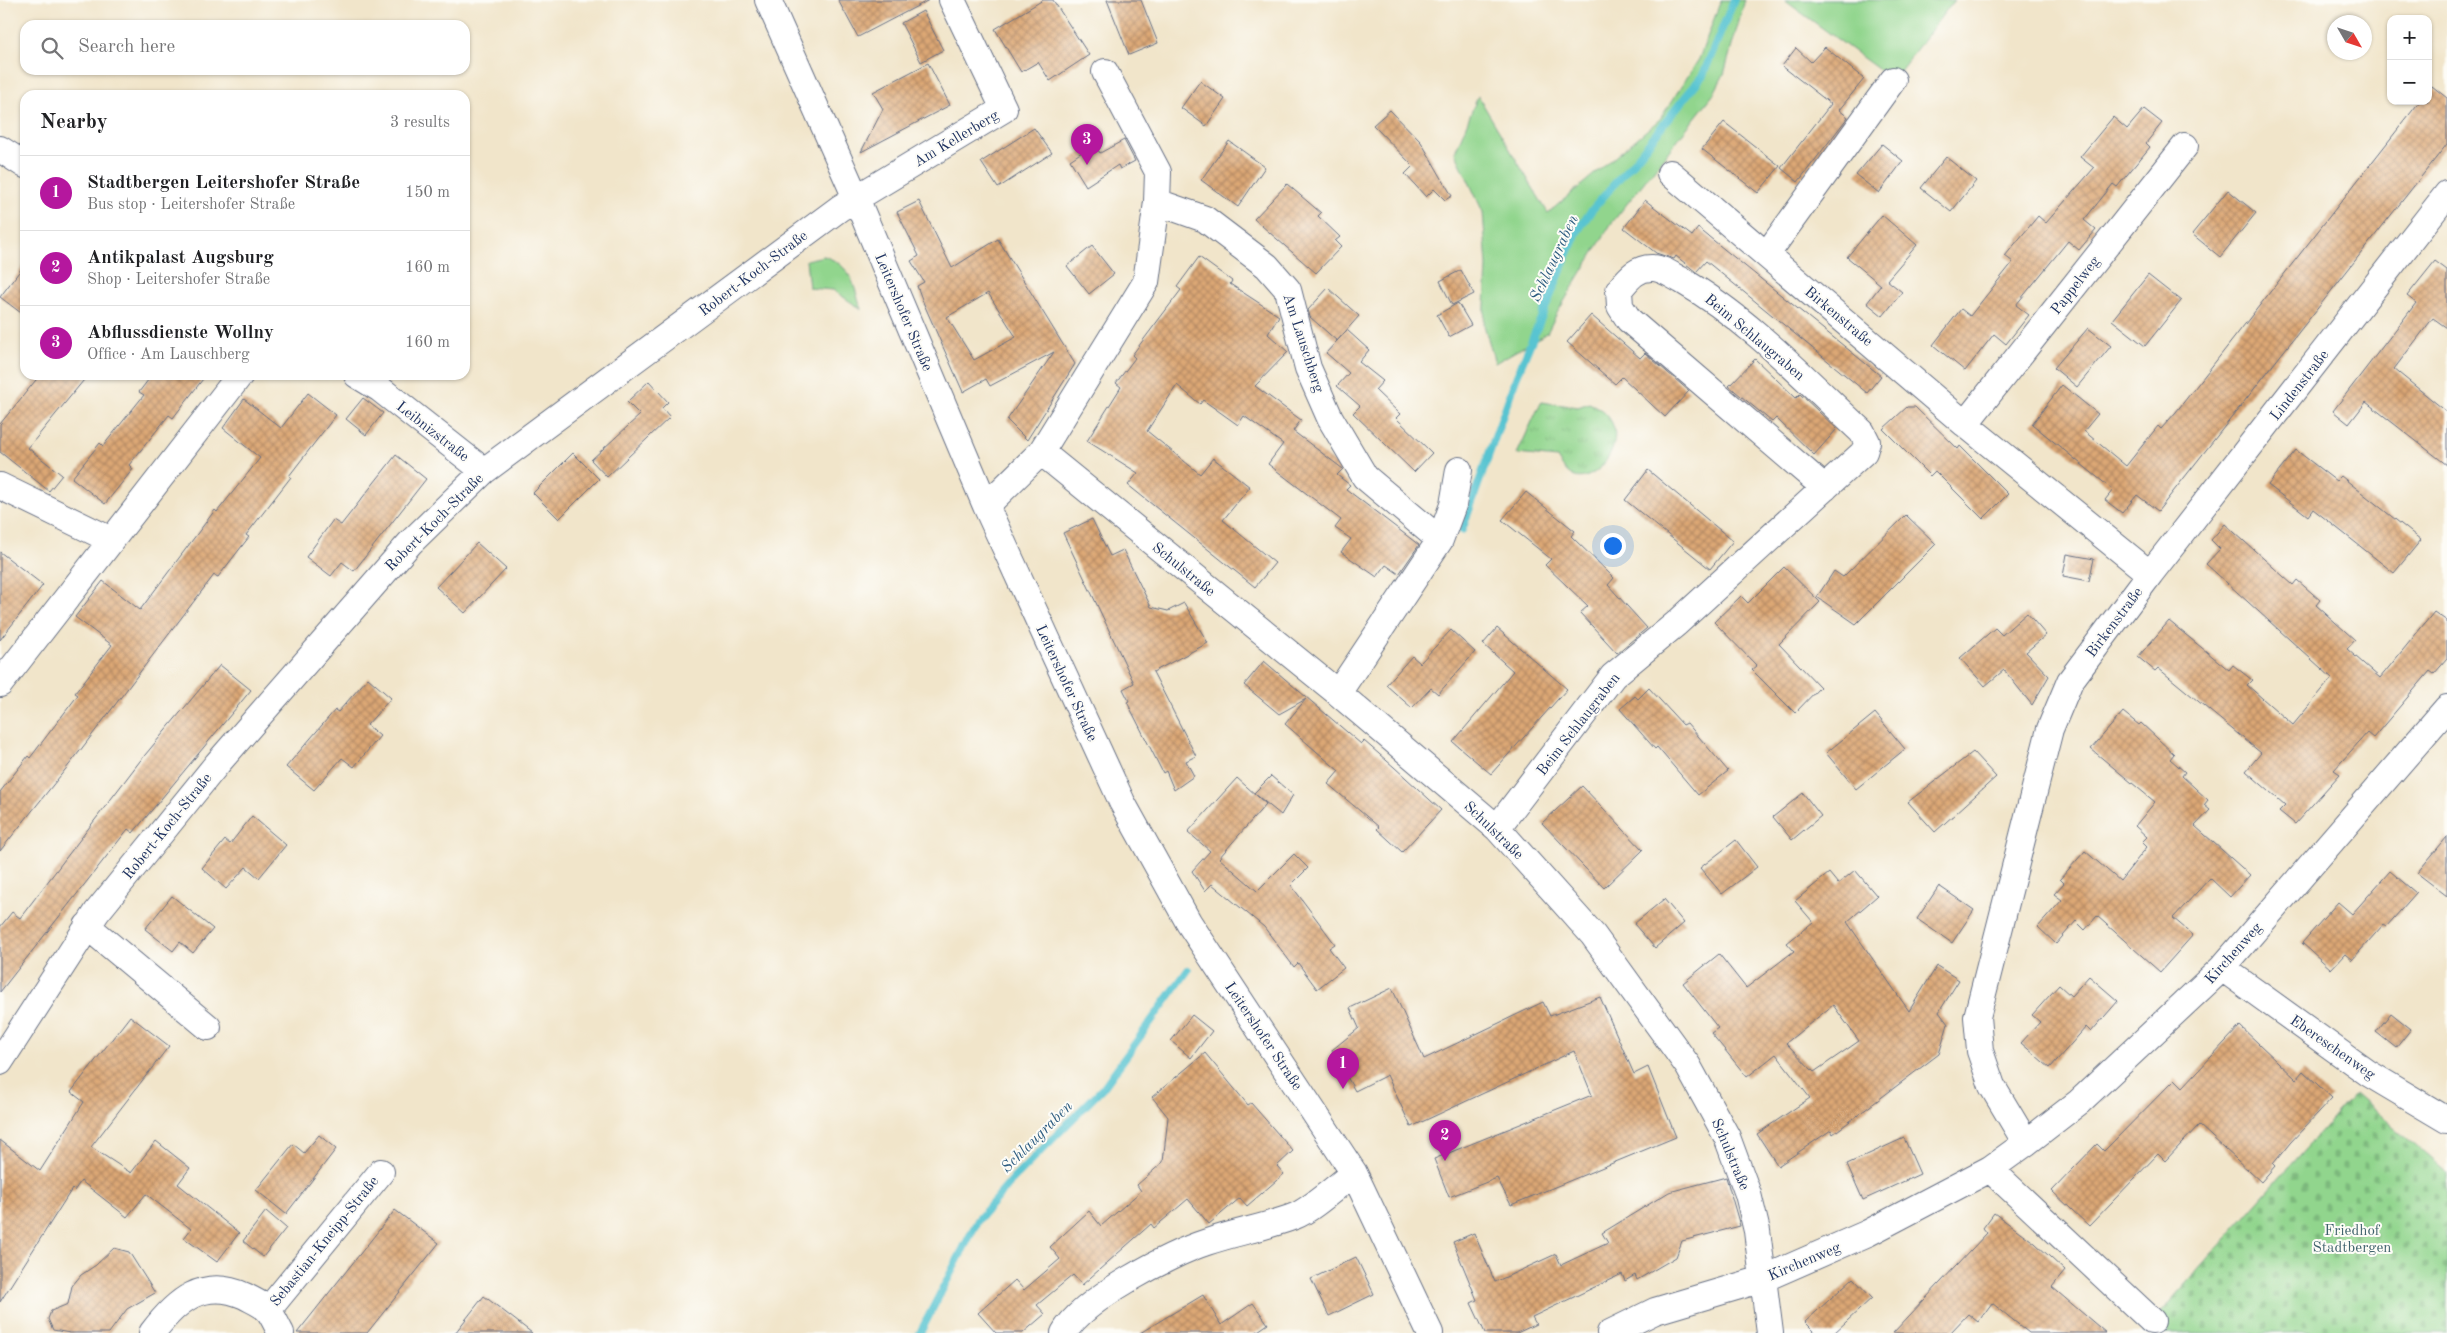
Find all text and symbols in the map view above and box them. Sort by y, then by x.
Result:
north arrow [2327,15,2372,60]
map controls [2387,15,2432,105]
button: + [2387,15,2432,60]
search box [20,20,470,75]
icon: search [38,34,66,62]
text: Search here [78,38,175,57]
button: − [2387,60,2432,105]
street label: Am Kellerberg [912,108,1002,170]
text: Nearby [40,112,108,133]
text: 3 results [390,115,450,131]
pin: 3 [1071,124,1103,165]
text: Stadtbergen Leitershofer Straße [87,174,360,193]
text: 1 [51,185,61,201]
text: 150 m [405,185,450,201]
text: Bus stop · Leitershofer Straße [87,197,295,213]
water label: Schlaugraben [1528,213,1582,305]
street label: Robert-Koch-Straße [697,229,811,320]
text: Antikpalast Augsburg [87,249,274,268]
street label: Leitershofer Straße [871,251,934,374]
street label: Pappelweg [2049,254,2103,318]
text: 2 [51,260,61,276]
text: 160 m [405,260,450,276]
text: Shop · Leitershofer Straße [87,272,270,288]
street label: Birkenstraße [1801,285,1875,350]
street label: Am Lauschberg [1280,292,1326,395]
street label: Beim Schlaugraben [1701,292,1807,384]
text: Abflussdienste Wollny [87,324,274,343]
text: 3 [51,335,61,351]
text: 160 m [405,335,450,351]
text: Office · Am Lauschberg [87,347,250,363]
street label: Lindenstraße [2268,348,2332,424]
street label: Leibnizstraße [393,399,471,465]
street label: Robert-Koch-Straße [383,471,487,575]
your location [1600,533,1626,559]
street label: Schulstraße [1149,540,1217,600]
street label: Birkenstraße [2084,585,2146,661]
street label: Leitershofer Straße [1032,623,1099,744]
street label: Beim Schlaugraben [1535,671,1624,779]
street label: Robert-Koch-Straße [121,771,215,883]
street label: Schulstraße [1460,799,1526,863]
street label: Kirchenweg [2203,920,2266,988]
street label: Leitershofer Straße [1221,980,1304,1094]
street label: Ebereschenweg [2287,1013,2377,1083]
pin: 1 [1327,1048,1359,1089]
water label: Schlaugraben [999,1099,1076,1176]
street label: Schulstraße [1708,1117,1751,1193]
pin: 2 [1429,1120,1461,1161]
street label: Sebastian-Kneipp-Straße [268,1174,382,1310]
park label: Friedhof Stadtbergen [2313,1224,2391,1256]
street label: Kirchenweg [1766,1240,1843,1284]

